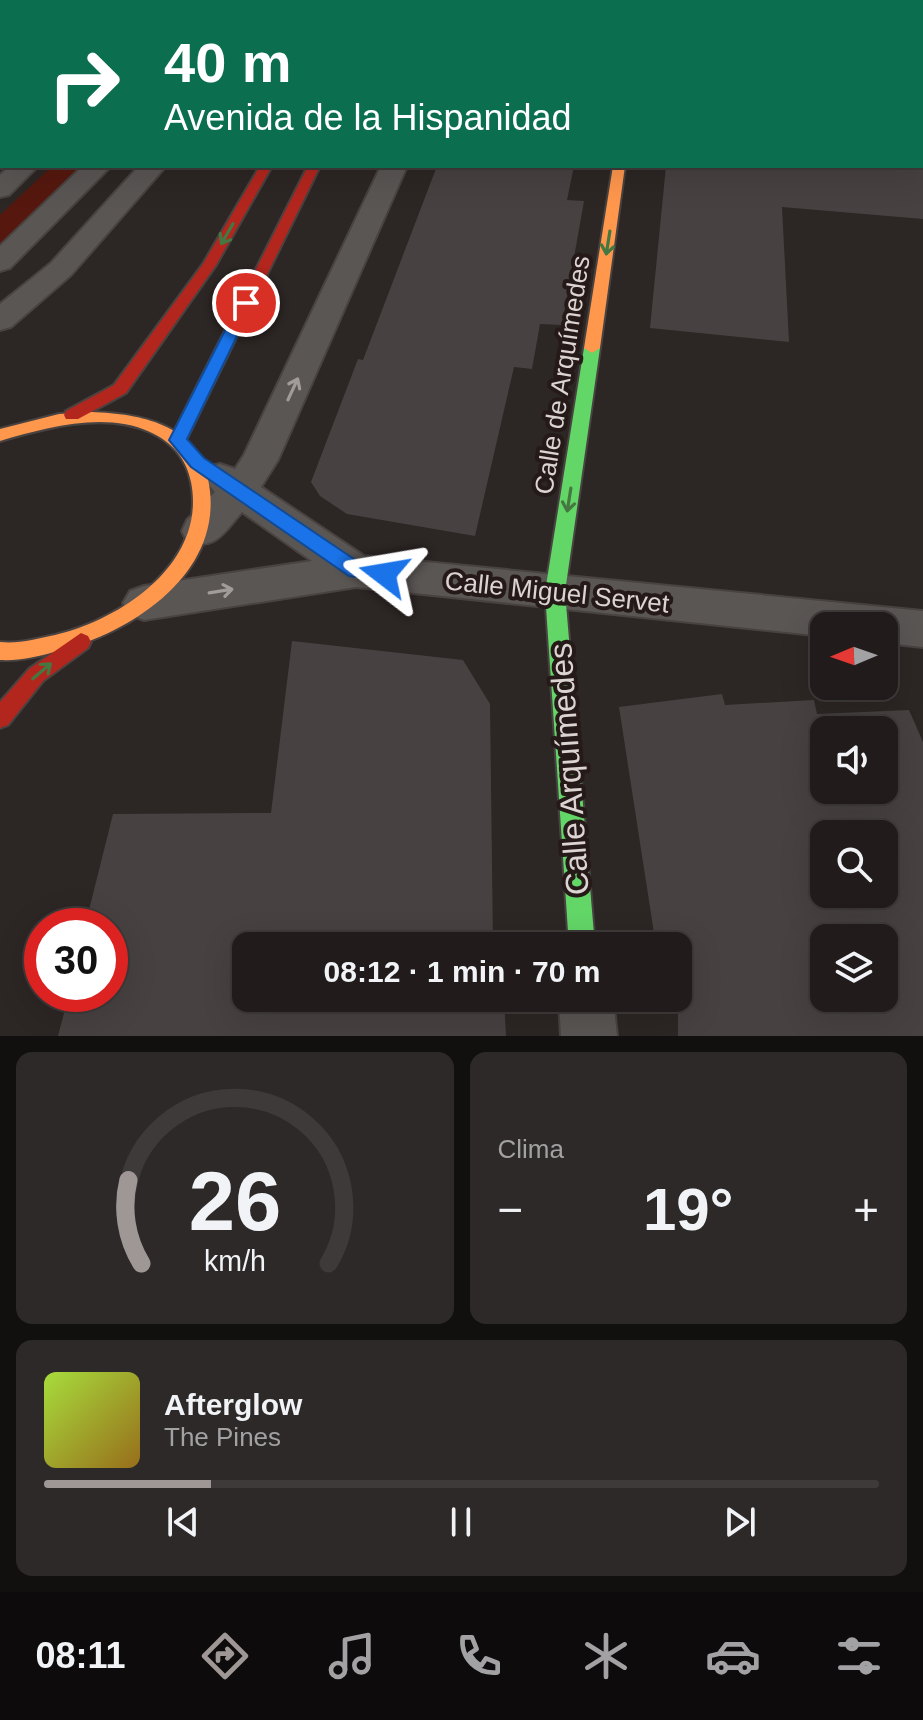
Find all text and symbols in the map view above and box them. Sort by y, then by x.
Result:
text: 40 m [164,31,292,94]
icon: right [32,32,136,136]
text: Avenida de la Hispanidad [164,97,572,138]
one-way arrow [219,222,235,245]
one-way arrow [600,230,615,255]
street label: Calle de Arquímedes [528,253,596,497]
pin [212,269,280,337]
icon: arrive [224,281,268,325]
one-way arrow [286,377,301,401]
one-way arrow [561,487,576,512]
position arrow [342,532,426,616]
street label: Calle Miguel Servet [443,565,671,619]
one-way arrow [208,583,234,598]
north arrow [810,612,898,700]
map controls [810,612,898,1012]
street label: Calle Arquímedes [542,642,596,896]
one-way arrow [31,662,52,680]
button: sound [810,716,898,804]
button: search [810,820,898,908]
speed limit sign: 30 [24,908,128,1012]
button: layers [810,924,898,1012]
text: 08:12 · 1 min · 70 m [324,955,600,988]
text: Clima [498,1134,564,1164]
text: 26 [188,1155,281,1248]
text: 19° [643,1176,734,1243]
text: − [498,1185,523,1234]
text: + [853,1185,879,1234]
text: km/h [204,1245,266,1277]
text: Afterglow [164,1388,302,1421]
text: The Pines [164,1422,281,1452]
icon: previous [161,1500,205,1544]
icon: pause [439,1500,483,1544]
icon: next [718,1500,762,1544]
icon: directions [197,1628,253,1684]
icon: music [324,1628,380,1684]
icon: phone [451,1628,507,1684]
icon: climate [578,1628,634,1684]
icon: car [705,1628,761,1684]
icon: filters [831,1628,887,1684]
text: 08:11 [35,1635,126,1676]

